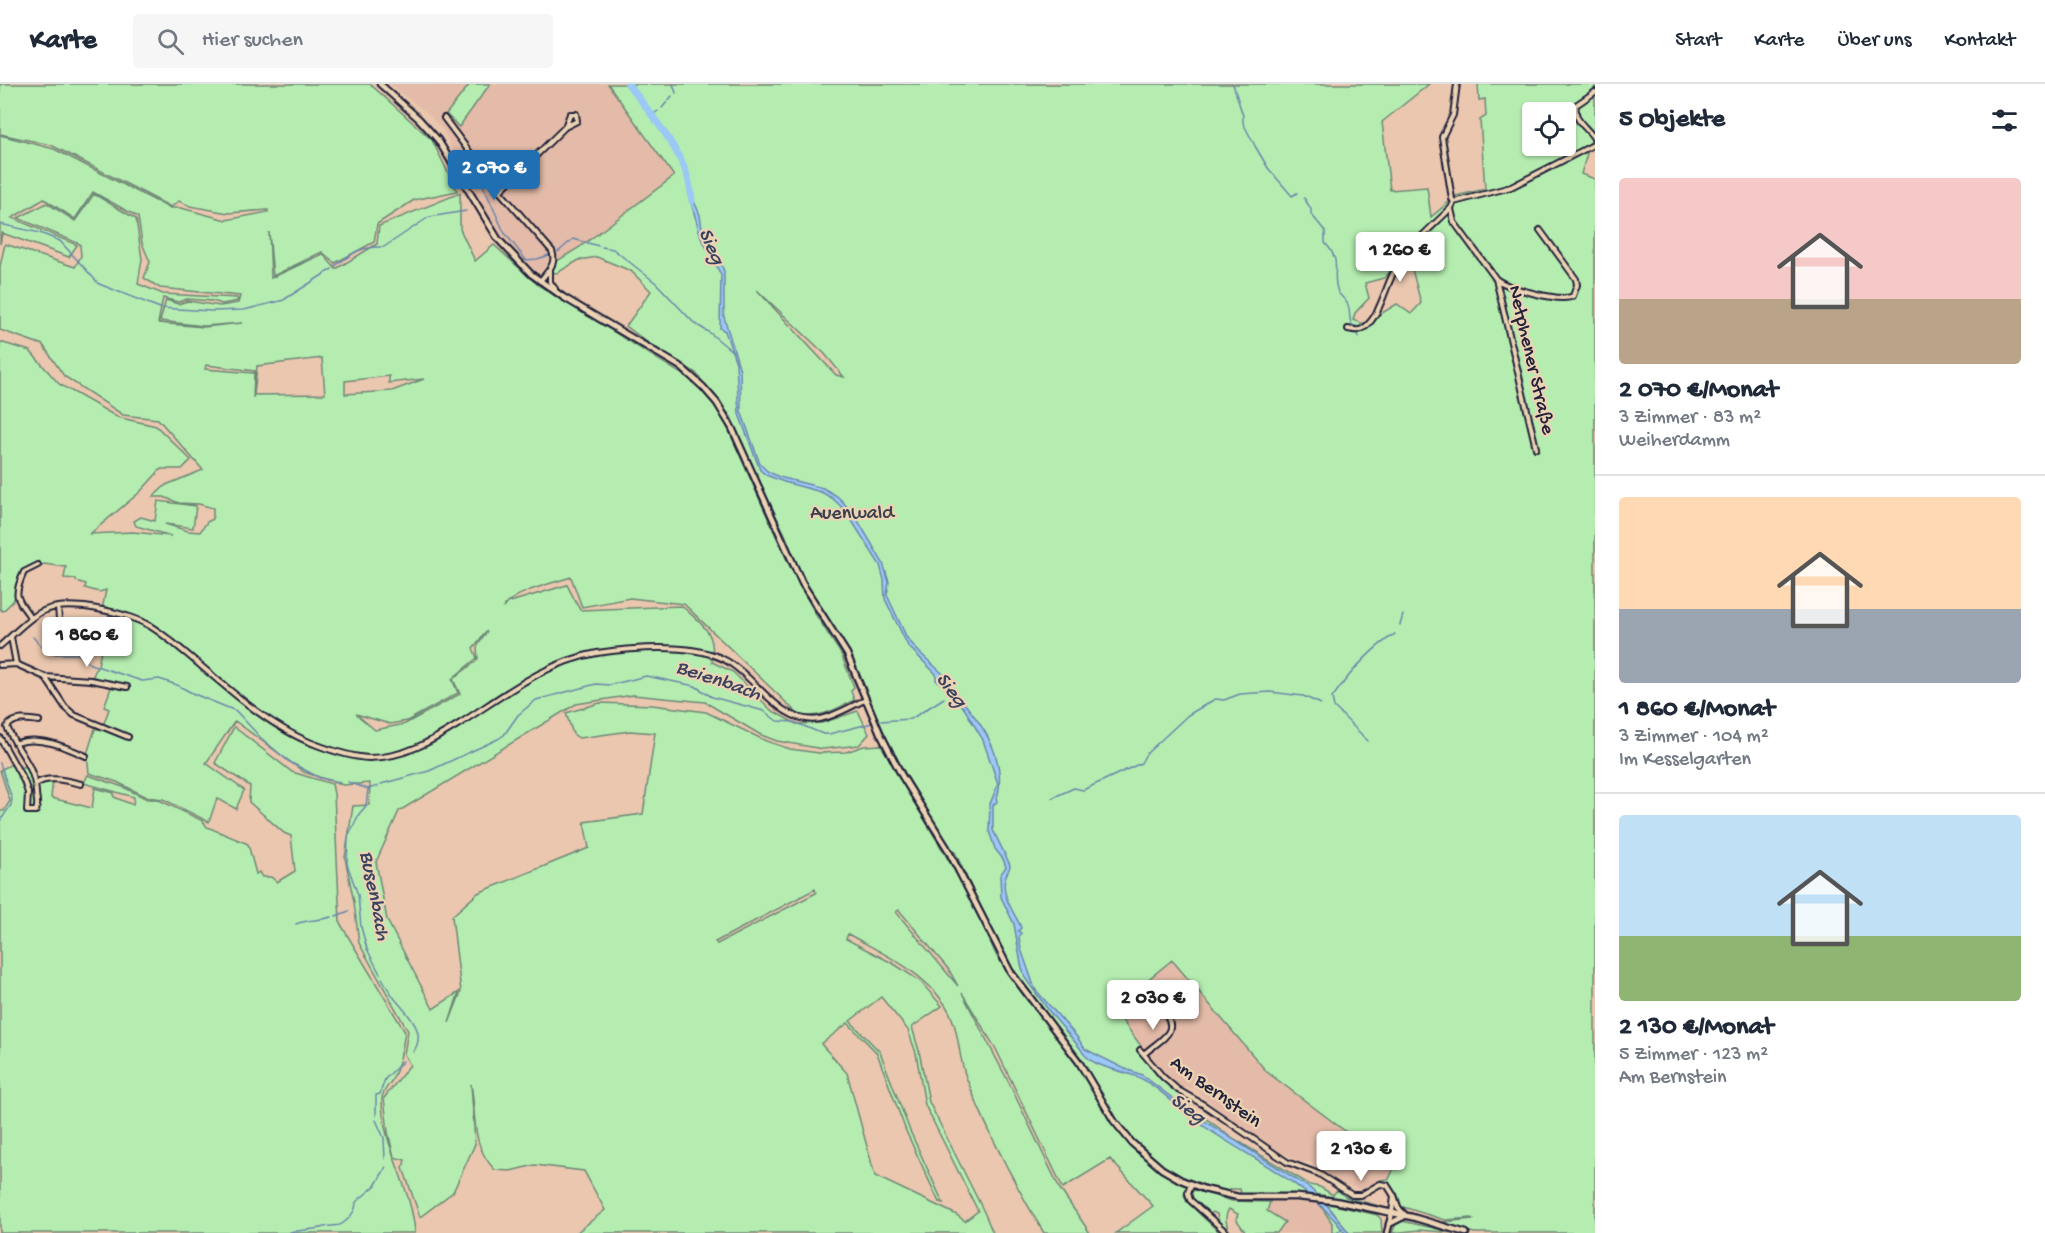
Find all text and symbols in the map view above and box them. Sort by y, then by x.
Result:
search box [133,14,553,68]
text: Karte [30,25,97,58]
icon: search [154,25,187,58]
text: Hier suchen [202,28,303,54]
text: Start [1675,29,1721,54]
text: Karte [1754,29,1804,54]
text: Über uns [1837,29,1911,54]
text: Kontakt [1944,29,2015,54]
map controls [1522,102,1576,156]
button: locate [1522,102,1576,156]
icon: filters [1988,104,2021,137]
text: 5 Objekte [1619,105,1725,136]
pin: 2 070 € [439,150,549,201]
text: 2 070 € [462,158,526,181]
icon: home [1766,217,1874,325]
water label: Sieg [691,225,730,271]
pin: 1 260 € [1345,232,1455,283]
text: 1 260 € [1370,240,1430,263]
street label: Netphener Straße [1502,283,1558,437]
text: 2 070 €/Monat [1619,376,1778,407]
text: 3 Zimmer · 83 m² [1619,407,1761,430]
text: Weiherdamm [1619,430,1730,453]
park label: Auenwald [810,503,896,526]
icon: home [1766,536,1874,644]
pin: 1 860 € [32,617,142,668]
text: 1 860 € [56,625,118,648]
water label: Beienbach [672,656,764,708]
water label: Sieg [929,669,972,715]
text: 1 860 €/Monat [1619,695,1775,726]
text: 3 Zimmer · 104 m² [1619,726,1769,749]
text: Im Kesselgarten [1619,749,1751,772]
water label: Busenbach [352,849,394,943]
icon: home [1766,854,1874,962]
pin: 2 030 € [1098,980,1208,1031]
text: 2 030 € [1121,988,1185,1011]
text: 2 130 €/Monat [1619,1013,1773,1044]
text: 5 Zimmer · 123 m² [1619,1044,1768,1067]
street label: Am Bernstein [1165,1052,1266,1134]
text: Am Bernstein [1619,1067,1727,1090]
water label: Sieg [1165,1089,1211,1132]
pin: 2 130 € [1306,1131,1416,1182]
text: 2 130 € [1331,1139,1392,1162]

